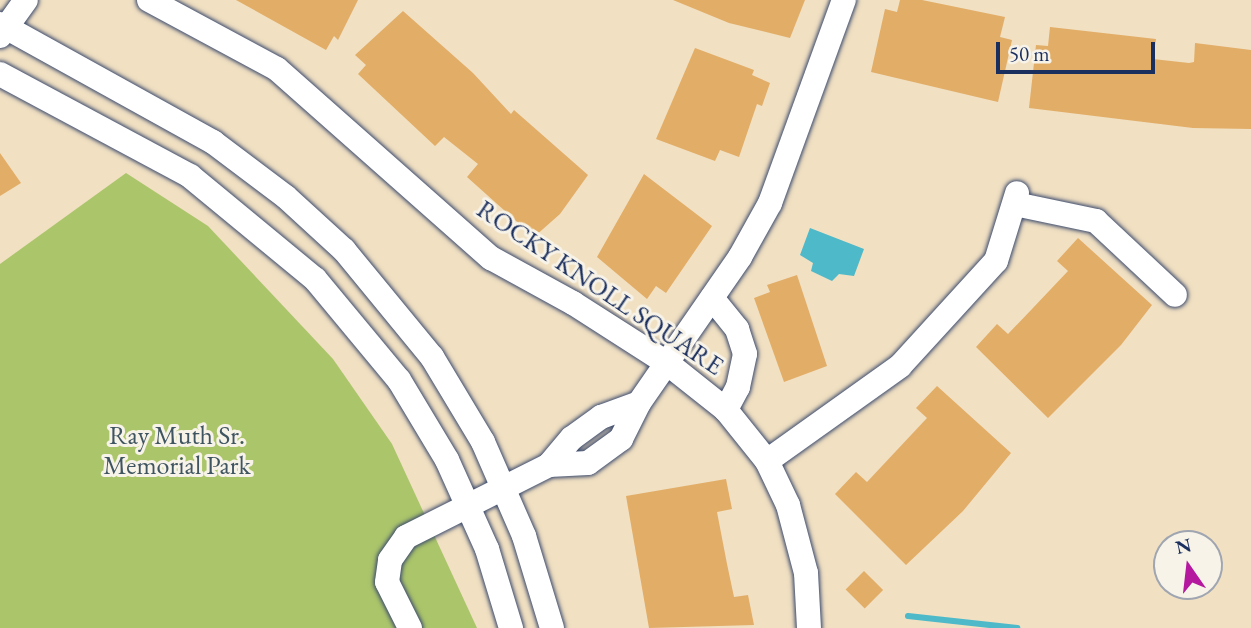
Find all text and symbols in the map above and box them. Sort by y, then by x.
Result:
scale bar [999,28,1158,72]
text: 50 m [1009,40,1050,67]
street label: ROCKY KNOLL SQUARE [471,194,729,382]
park label: Ray Muth Sr. Memorial Park [103,420,251,481]
north arrow [1153,530,1223,600]
text: N [1173,532,1194,560]

